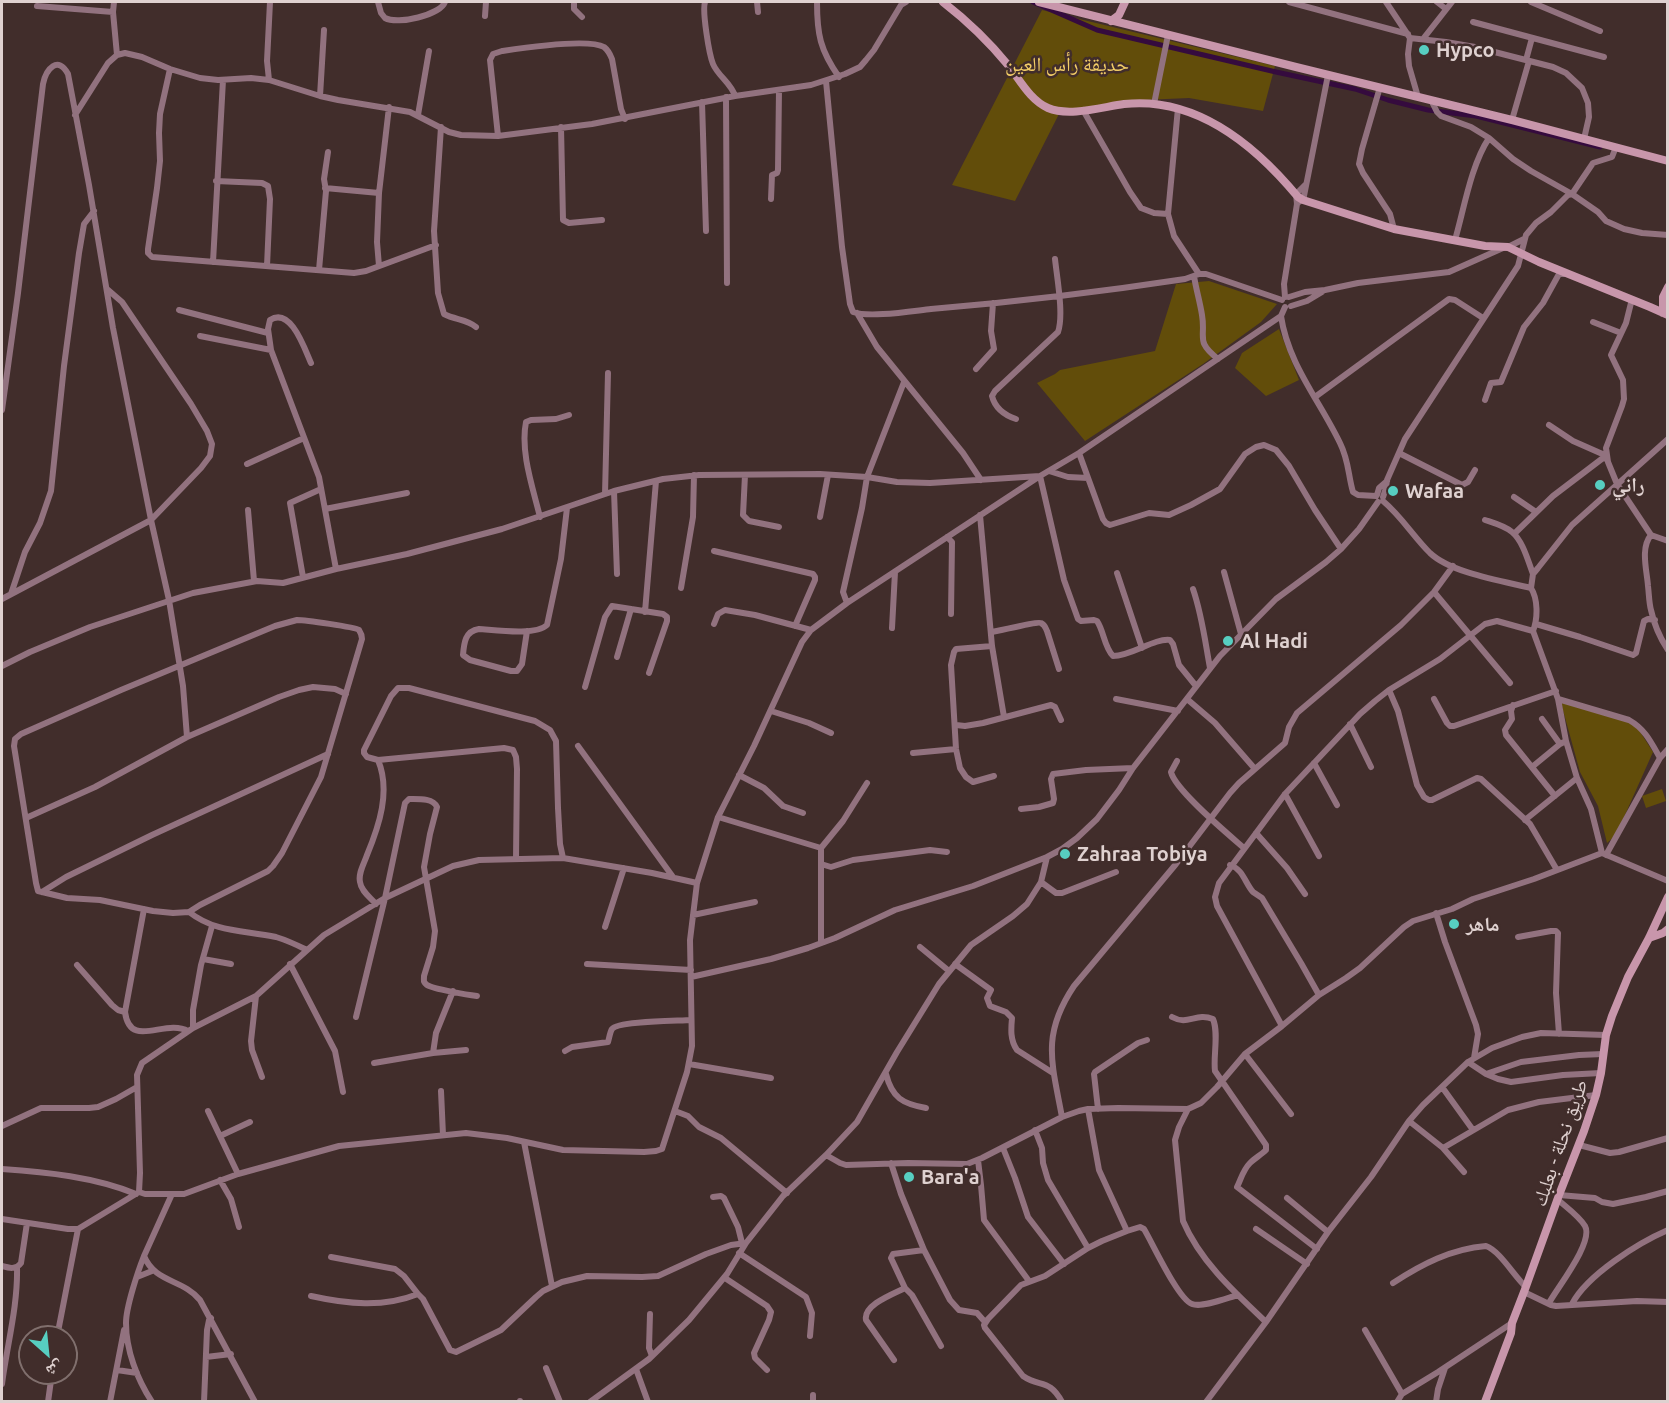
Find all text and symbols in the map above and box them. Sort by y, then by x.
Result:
place label: Hypco [1436,38,1495,62]
marker: Hypco [1417,43,1431,57]
park label: حديقة رأس العين [1005,52,1129,76]
place label: راني [1612,473,1645,497]
marker: راني [1593,478,1607,492]
place label: Wafaa [1405,479,1464,503]
marker: Wafaa [1386,484,1400,498]
place label: Al Hadi [1240,629,1308,653]
marker: Al Hadi [1221,634,1235,648]
place label: Zahraa Tobiya [1077,842,1208,866]
marker: Zahraa Tobiya [1058,847,1072,861]
place label: ماهر [1466,912,1499,936]
marker: ماهر [1447,917,1461,931]
street label: طريق نحلة - بعلبك [1527,1076,1593,1210]
place label: Bara'a [921,1165,980,1189]
marker: Bara'a [902,1170,916,1184]
north arrow [18,1325,78,1385]
text: ش [44,1357,67,1381]

